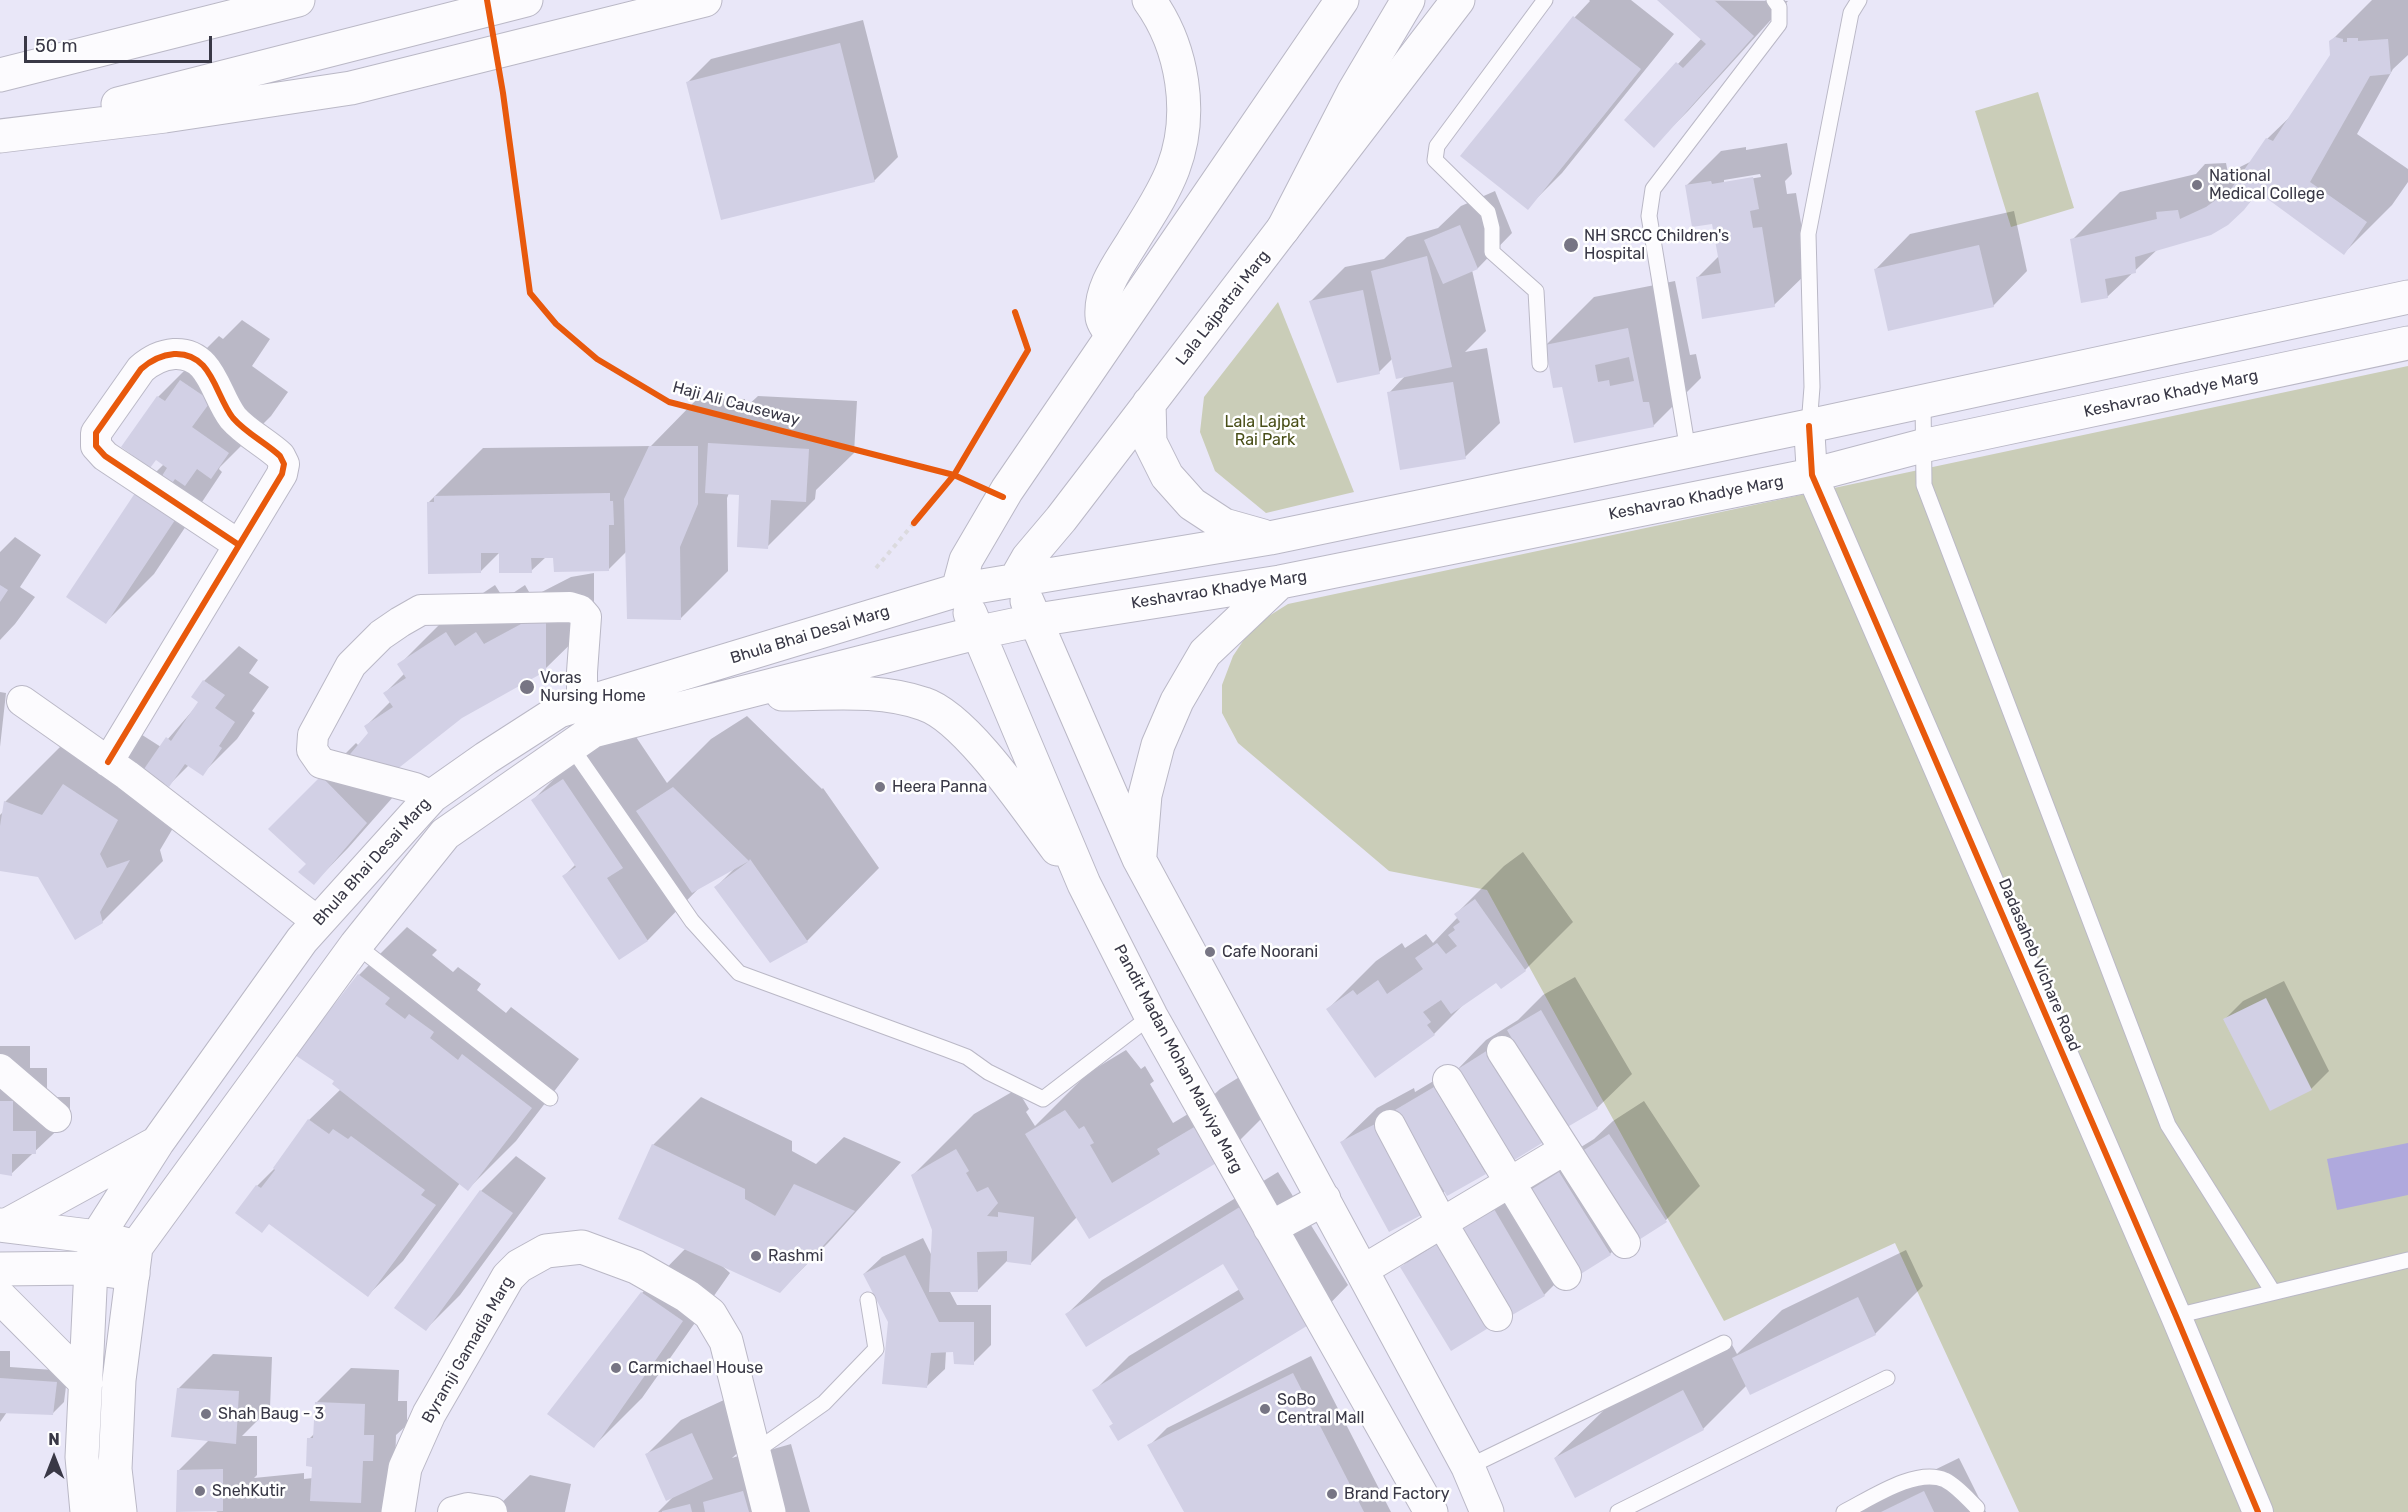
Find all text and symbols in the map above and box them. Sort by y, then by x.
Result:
scale bar [27,24,214,62]
text: 50 m [35,35,78,57]
place label: National Medical College [2209,166,2325,204]
marker: National Medical College [2190,178,2204,192]
place label: NH SRCC Children's Hospital [1584,226,1729,264]
marker: NH SRCC Children's Hospital [1562,236,1580,254]
street label: Lala Lajpatrai Marg [1172,247,1274,369]
street label: Keshavrao Khadye Marg [2082,366,2260,422]
street label: Haji Ali Causeway [670,378,802,430]
park label: Lala Lajpat Rai Park [1224,412,1306,450]
street label: Keshavrao Khadye Marg [1607,472,1785,524]
street label: Keshavrao Khadye Marg [1130,567,1308,613]
street label: Bhula Bhai Desai Marg [728,602,892,668]
place label: Voras Nursing Home [540,668,646,706]
marker: Voras Nursing Home [518,678,536,696]
place label: Heera Panna [892,777,987,797]
marker: Heera Panna [873,780,887,794]
street label: Bhula Bhai Desai Marg [309,794,435,930]
street label: Dadasaheb Vichare Road [1994,876,2084,1054]
street label: Pandit Madan Mohan Malviya Marg [1109,941,1247,1177]
place label: Cafe Noorani [1222,942,1318,962]
marker: Cafe Noorani [1203,945,1217,959]
place label: Rashmi [768,1246,823,1266]
marker: Rashmi [749,1249,763,1263]
street label: Byramji Gamadia Marg [418,1273,518,1427]
place label: Carmichael House [628,1358,763,1378]
marker: Carmichael House [609,1361,623,1375]
place label: SoBo Central Mall [1277,1390,1364,1428]
marker: SoBo Central Mall [1258,1402,1272,1416]
place label: Shah Baug - 3 [218,1404,324,1424]
marker: Shah Baug - 3 [199,1407,213,1421]
north arrow [24,1428,84,1488]
text: N [48,1430,60,1449]
place label: SnehKutir [212,1481,285,1501]
marker: SnehKutir [193,1484,207,1498]
place label: Brand Factory [1344,1484,1450,1504]
marker: Brand Factory [1325,1487,1339,1501]

